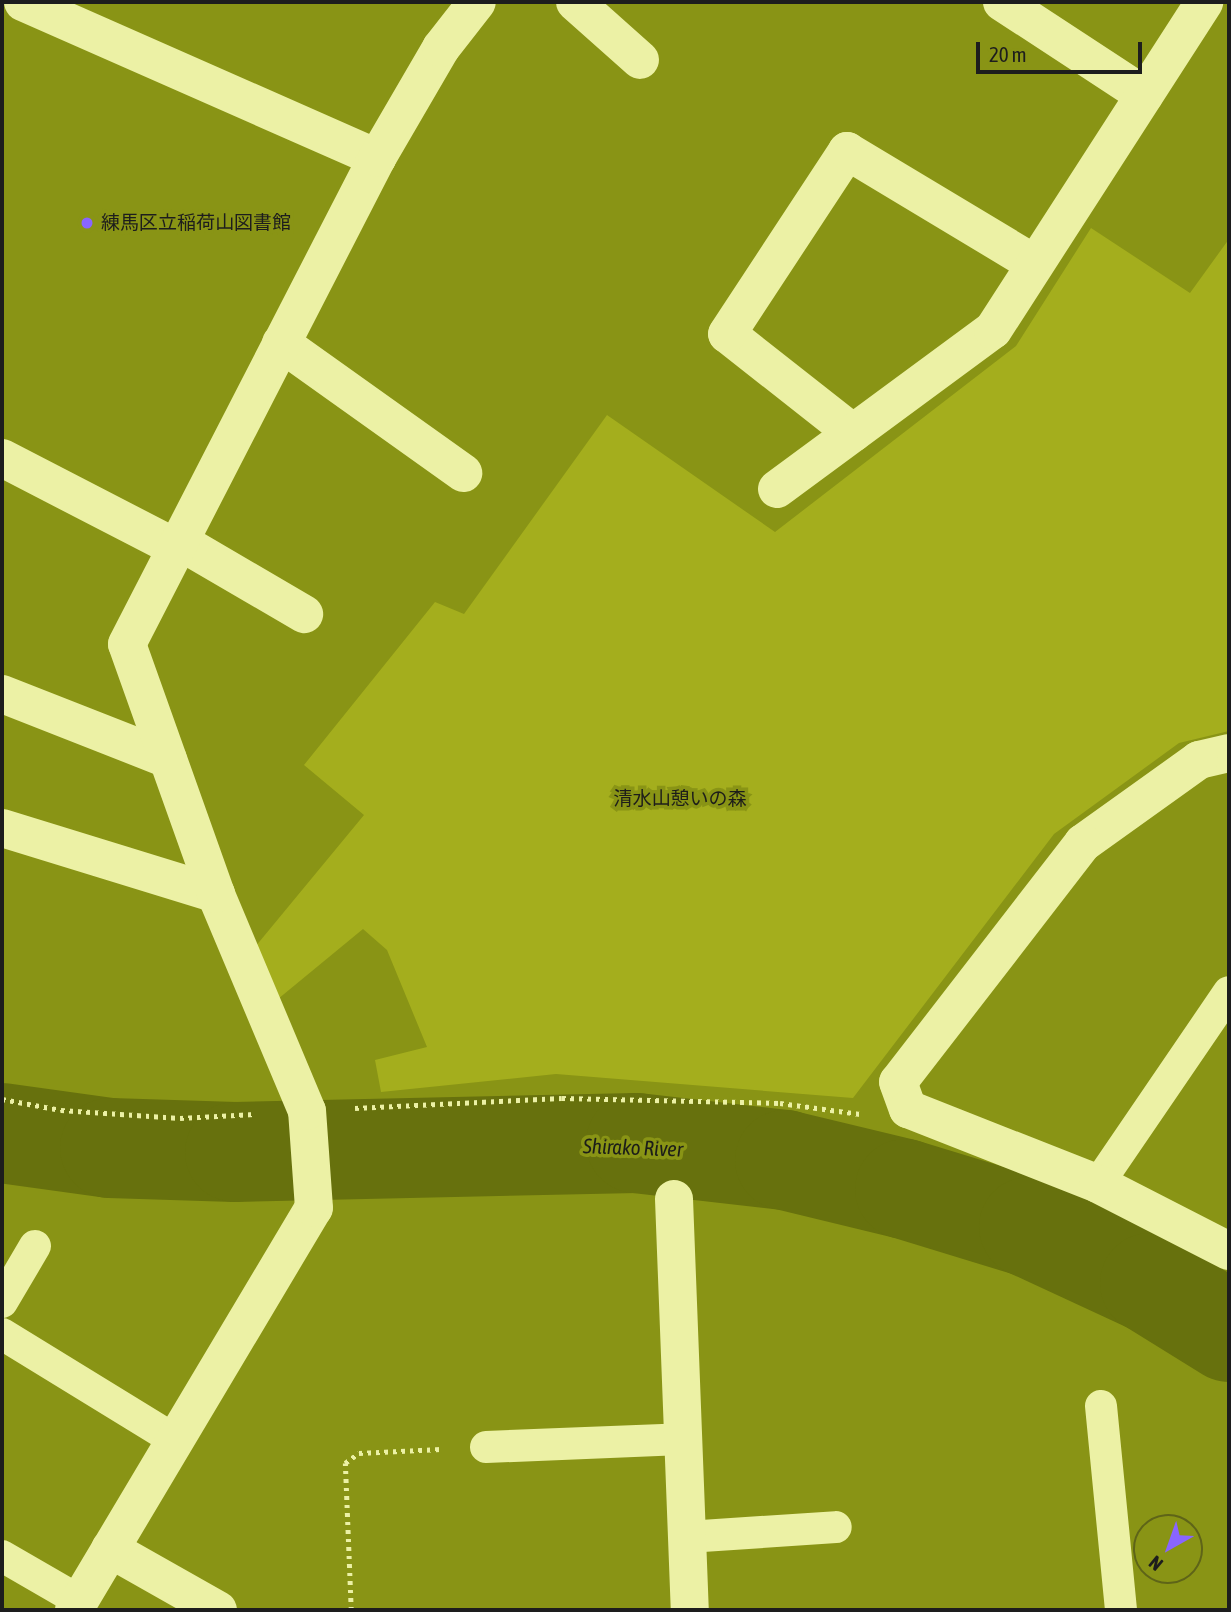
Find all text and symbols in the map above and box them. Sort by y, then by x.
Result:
scale bar [979,28,1145,72]
text: 20 m [989,42,1027,66]
place label: 練馬区立稲荷山図書館 [101,212,291,234]
marker: 練馬区立稲荷山図書館 [79,215,95,231]
park label: 清水山憩いの森 [614,788,746,810]
water label: Shirako River [582,1133,684,1161]
north arrow [1133,1514,1203,1584]
text: N [1144,1552,1167,1576]

